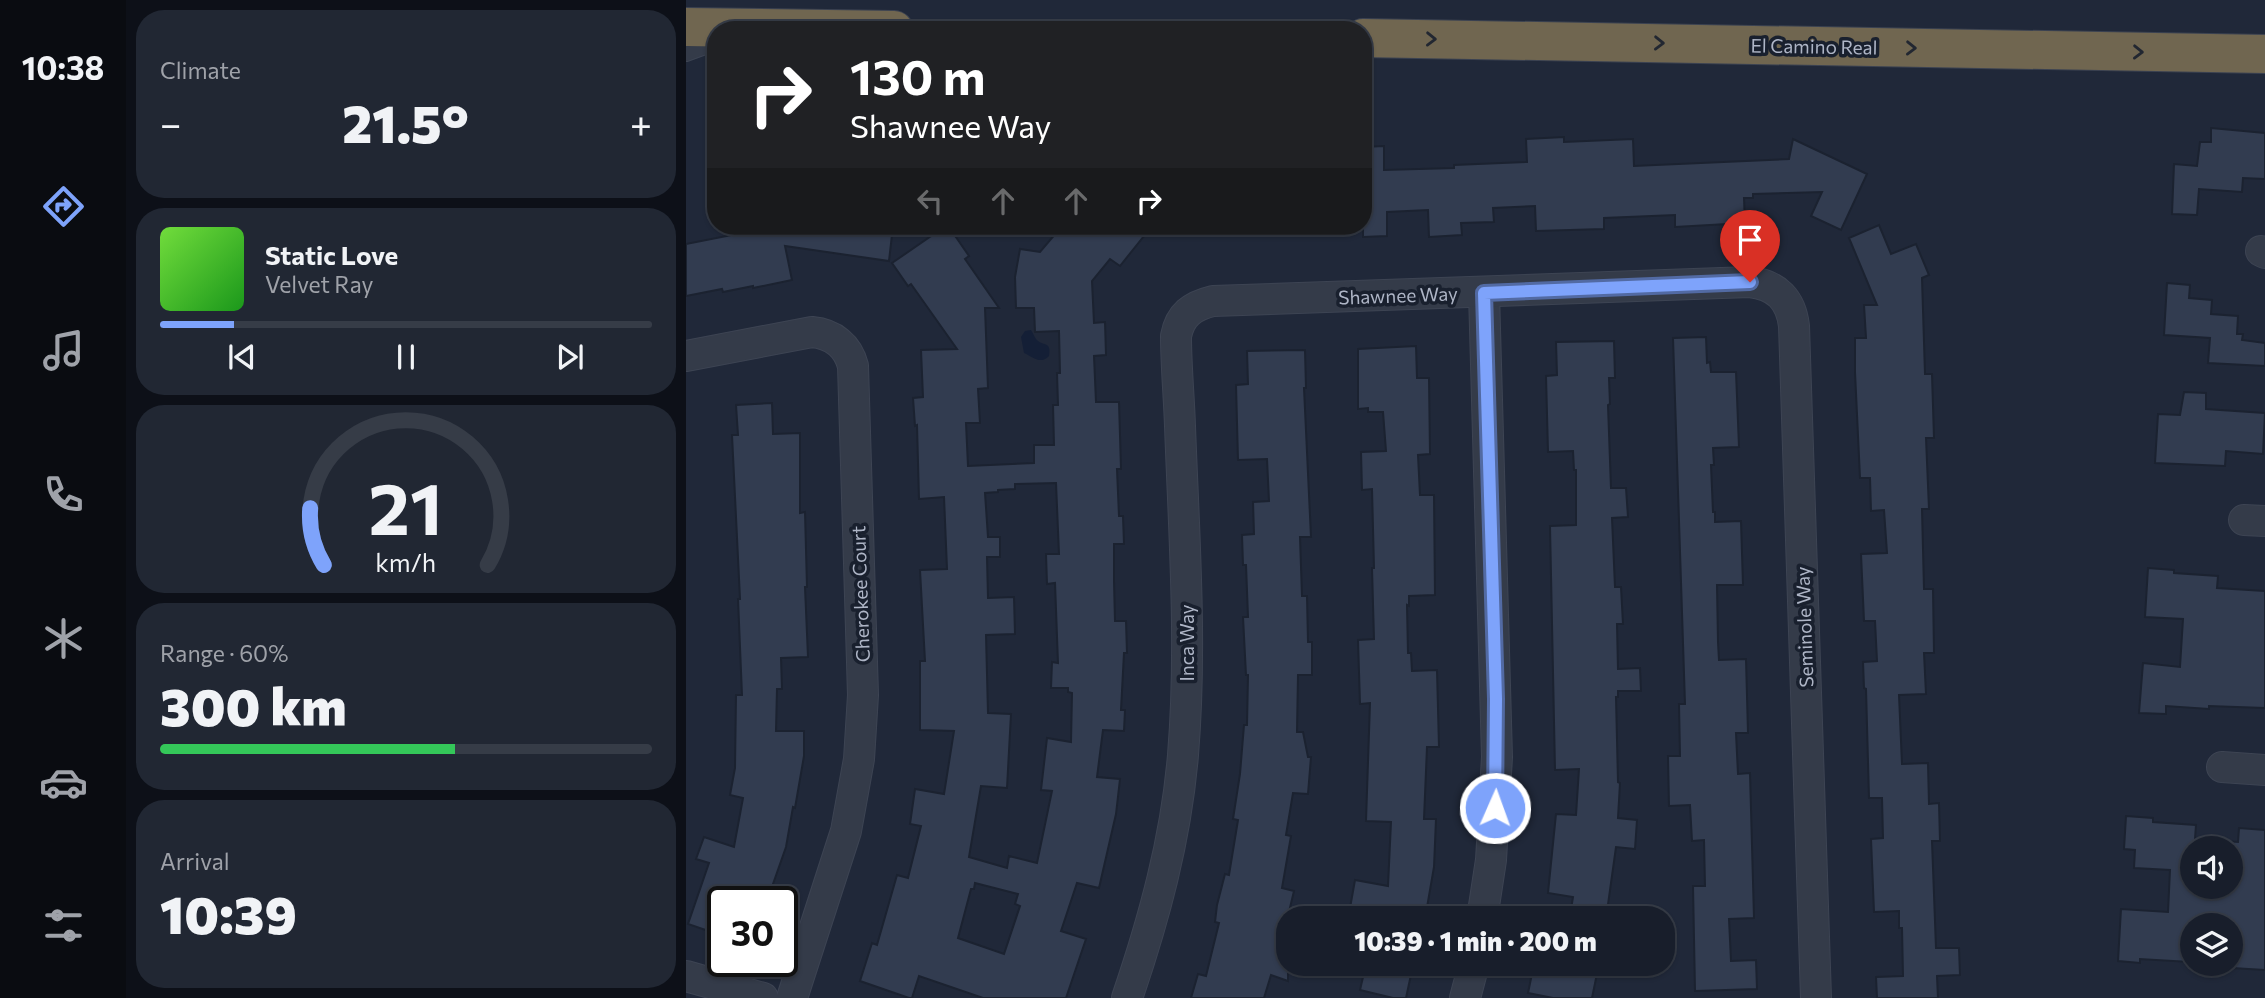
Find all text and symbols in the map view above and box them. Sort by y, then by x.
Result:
one-way arrow [1426,32,1437,47]
street label: El Camino Real [1750,33,1878,59]
one-way arrow [1654,36,1665,51]
one-way arrow [1906,40,1917,56]
one-way arrow [2134,44,2144,60]
text: 130 m [850,45,985,105]
text: 10:38 [22,47,104,87]
icon: right [735,49,826,140]
text: Climate [160,56,241,84]
text: 21.5° [342,90,469,154]
text: − [160,99,182,146]
text: + [630,99,652,146]
text: Shawnee Way [850,105,1051,145]
icon: directions [39,182,88,231]
icon: left [911,182,949,220]
icon: ahead [984,182,1022,220]
icon: ahead [1057,182,1095,220]
icon: right [1130,182,1168,220]
pin [1720,210,1780,282]
icon: arrive [1731,221,1769,259]
text: Static Love [265,239,398,270]
text: Velvet Ray [265,270,373,298]
street label: Shawnee Way [1338,281,1458,309]
icon: music [39,326,88,375]
icon: previous [223,338,261,376]
icon: pause [387,338,425,376]
icon: next [551,338,589,376]
text: 21 [369,461,443,550]
icon: phone [39,470,88,519]
street label: Cherokee Court [846,525,874,663]
text: km/h [376,547,436,577]
street label: Seminole Way [1790,566,1818,688]
street label: Inca Way [1175,604,1198,682]
icon: climate [39,614,88,663]
text: Range · 60% [160,639,288,667]
text: 300 km [160,673,347,737]
icon: car [39,758,88,807]
position arrow [1458,771,1532,845]
map controls [2180,836,2243,976]
button: sound [2180,836,2243,899]
text: Arrival [160,847,230,875]
text: 10:39 [160,881,297,945]
speed limit sign: 30 [707,886,798,977]
icon: filters [39,901,88,950]
button: layers [2180,913,2243,976]
text: 10:39 · 1 min · 200 m [1354,925,1597,956]

